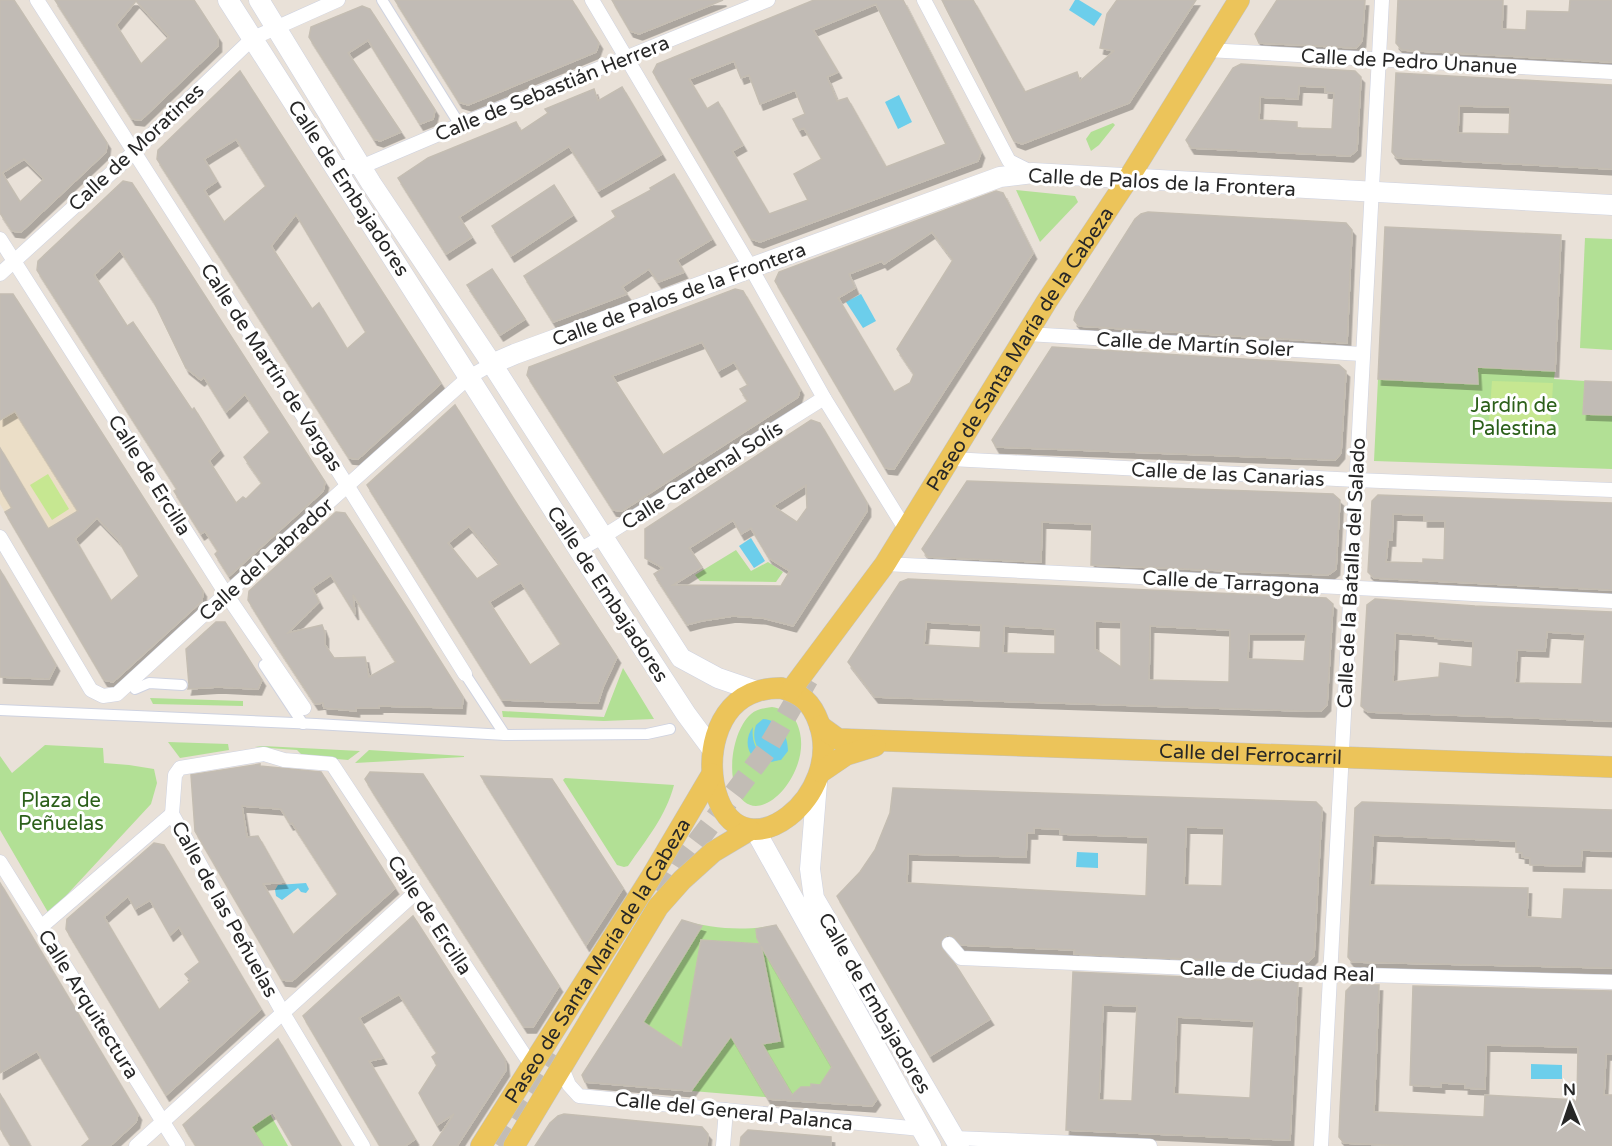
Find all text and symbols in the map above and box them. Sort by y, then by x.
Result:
street label: Calle de Sebastián Herrera [432,31,673,147]
street label: Calle de Pedro Unanue [1300,44,1518,80]
street label: Calle de Moratines [64,79,209,217]
street label: Calle de Embajadores [282,96,414,281]
street label: Calle de Palos de la Frontera [1027,164,1297,202]
street label: Paseo de Santa María de la Cabeza [922,203,1119,496]
street label: Calle de Palos de la Frontera [549,238,809,352]
street label: Calle de Martín de Vargas [195,259,347,476]
street label: Calle de Martín Soler [1096,328,1294,362]
park label: Jardín de Palestina [1471,394,1557,441]
street label: Calle de Ercilla [103,411,196,540]
street label: Calle Cardenal Solís [617,416,788,535]
street label: Calle de la Batalla del Salado [1333,437,1371,709]
street label: Calle de las Canarias [1131,458,1325,492]
street label: Calle del Labrador [195,493,339,626]
street label: Calle de Embajadores [541,502,673,687]
street label: Calle de Tarragona [1142,566,1320,600]
street label: Calle del Ferrocarril [1159,740,1342,770]
park label: Plaza de Peñuelas [18,789,104,836]
street label: Paseo de Santa María de la Cabeza [500,814,696,1108]
street label: Calle de las Peñuelas [166,817,283,1002]
street label: Calle de Ercilla [382,851,477,980]
street label: Calle de Embajadores [812,909,936,1098]
street label: Calle Arquitectura [32,925,144,1084]
street label: Calle de Ciudad Real [1179,957,1375,987]
north arrow [1540,1074,1600,1134]
text: N [1563,1080,1576,1100]
street label: Calle del General Palanca [614,1088,854,1136]

